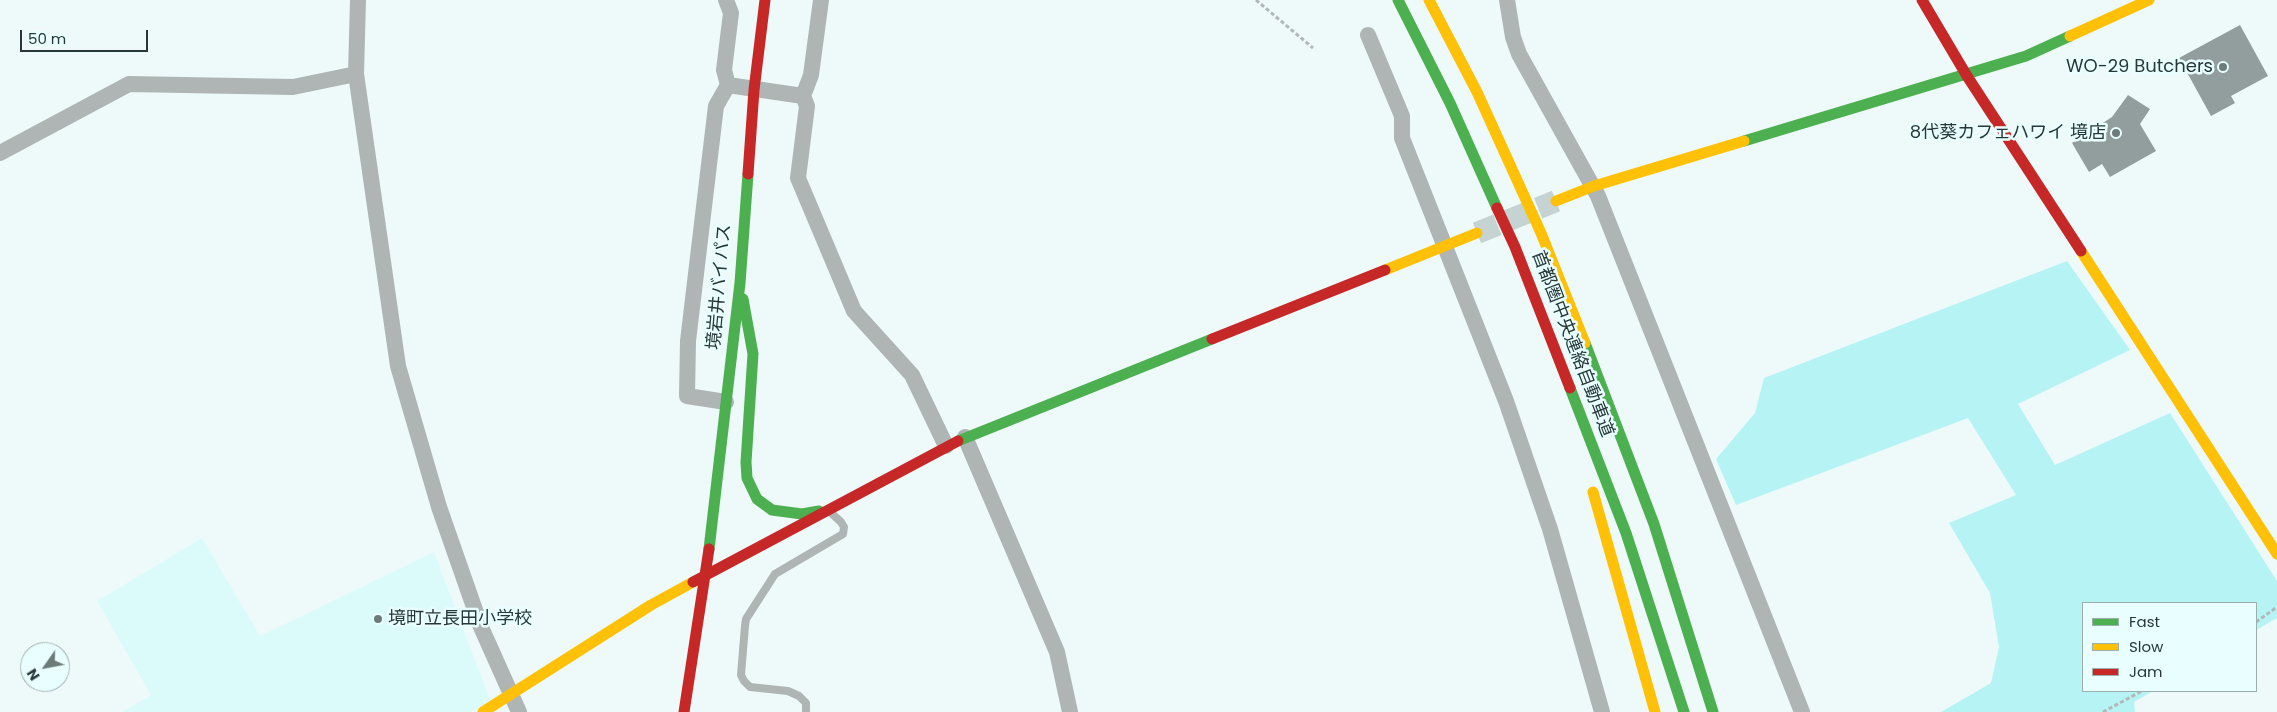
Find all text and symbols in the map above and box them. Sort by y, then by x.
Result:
scale bar [22,20,150,52]
text: 50 m [28,28,66,49]
place label: WO-29 Butchers [2066,56,2213,78]
marker: WO-29 Butchers [2217,61,2229,73]
place label: 8代葵カフェハワイ 境店 [1910,122,2106,144]
marker: 8代葵カフェハワイ 境店 [2110,127,2122,139]
street label: 境岩井バイパス [704,223,736,351]
street label: 首都圏中央連絡自動車道 [1526,248,1618,440]
legend [2082,602,2257,692]
place label: 境町立長田小学校 [388,608,532,630]
text: Fast [2129,611,2160,632]
marker: 境町立長田小学校 [372,613,384,625]
text: Slow [2129,636,2163,657]
north arrow [20,642,70,692]
text: Jam [2129,661,2163,682]
text: N [22,665,45,684]

